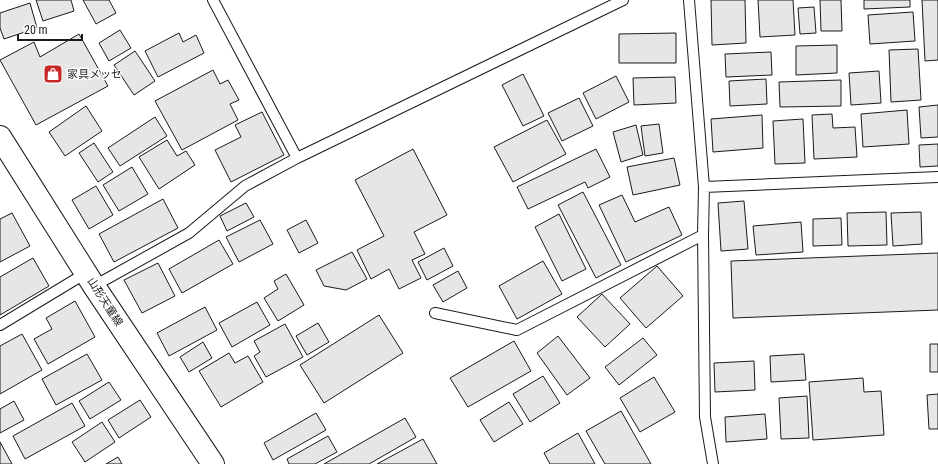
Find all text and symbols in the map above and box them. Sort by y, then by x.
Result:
scale bar [18,16,82,42]
text: 20 m [24,23,48,37]
shop icon: 家具メッセ [42,63,64,85]
place label: 家具メッセ [67,68,122,81]
street label: 山形天童線 [85,275,125,329]

